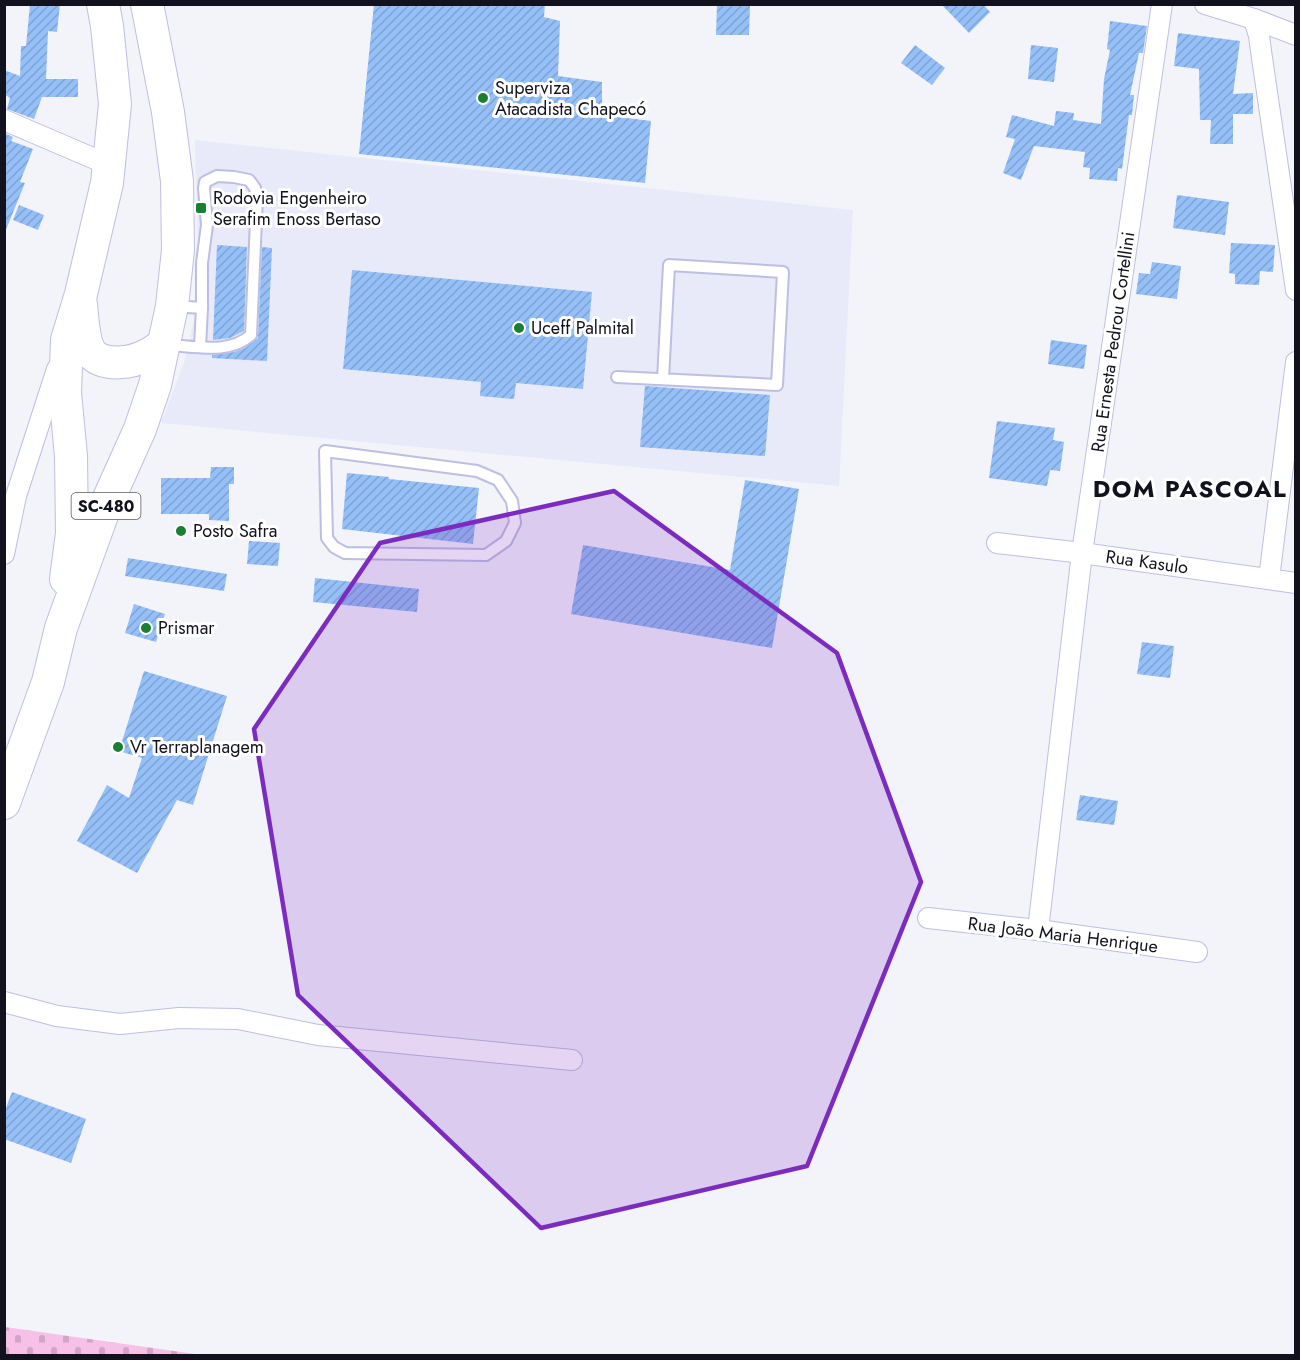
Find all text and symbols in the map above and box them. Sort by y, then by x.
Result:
place label: Superviza Atacadista Chapecó [495,75,646,122]
marker: Superviza Atacadista Chapecó [476,91,490,105]
place label: Rodovia Engenheiro Serafim Enoss Bertaso [213,185,381,232]
marker: Rodovia Engenheiro Serafim Enoss Bertaso [194,201,208,215]
street label: Rua Ernesta Pedrou Cortellini [1085,230,1141,454]
place label: Uceff Palmital [531,315,634,341]
marker: Uceff Palmital [512,321,526,335]
district label: DOM PASCOAL [1093,471,1287,506]
road number: SC-480 [72,493,140,519]
place label: Posto Safra [193,518,277,544]
marker: Posto Safra [174,524,188,538]
street label: Rua Kasulo [1104,543,1190,581]
place label: Prismar [158,615,215,641]
marker: Prismar [139,621,153,635]
place label: Vr Terraplanagem [130,734,264,760]
marker: Vr Terraplanagem [111,740,125,754]
street label: Rua João Maria Henrique [966,910,1160,960]

